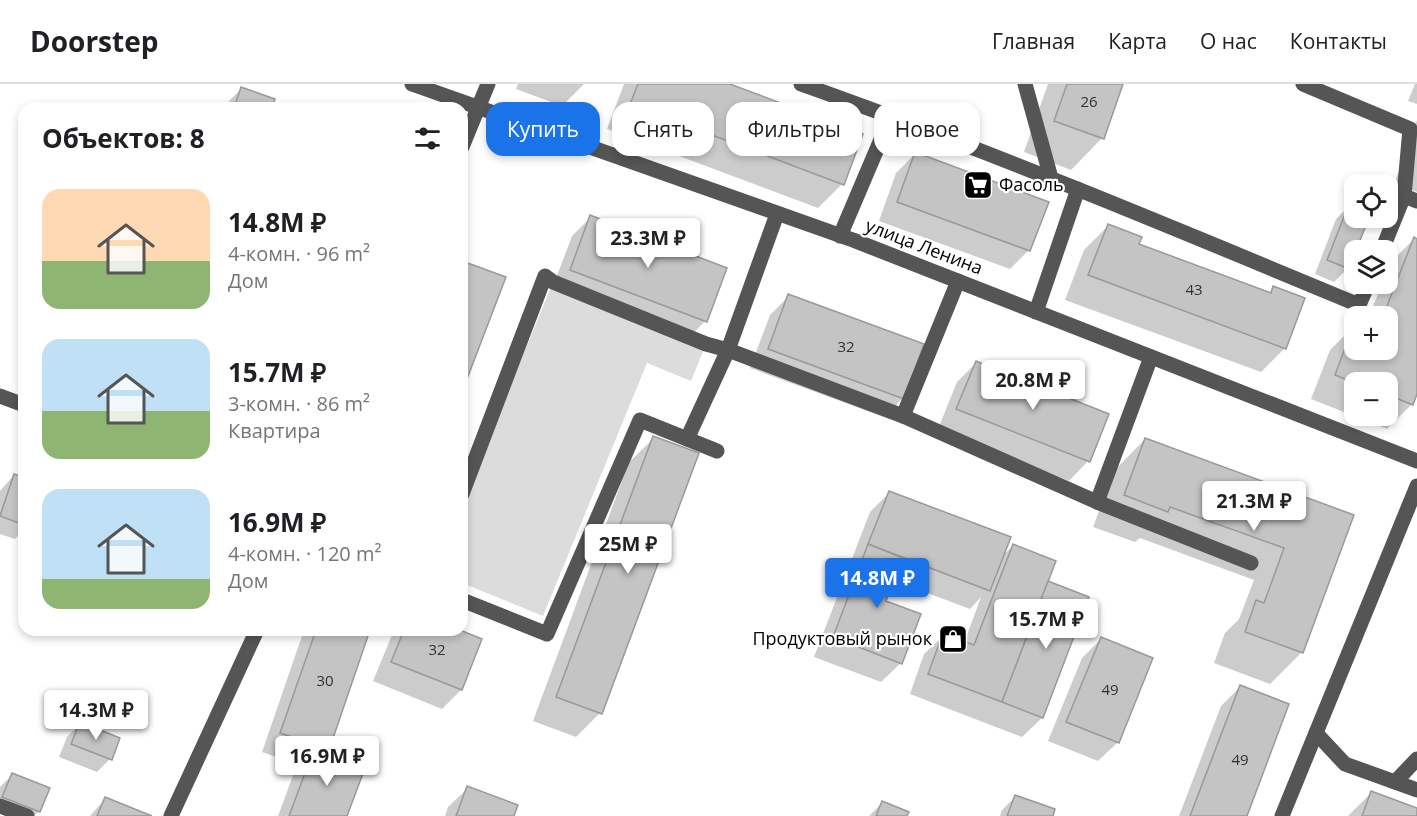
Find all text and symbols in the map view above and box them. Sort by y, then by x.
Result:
text: Doorstep [30,22,158,60]
text: Главная [992,27,1075,55]
text: Карта [1108,27,1167,55]
text: О нас [1200,27,1257,55]
text: Контакты [1290,27,1387,55]
house number: 26 [1080,91,1098,111]
chip: Купить [486,102,600,156]
chip: Снять [612,102,714,156]
chip: Фильтры [726,102,862,156]
chip: Новое [874,102,980,156]
text: Объектов: 8 [42,120,205,156]
icon: filters [411,122,444,155]
supermarket icon: Фасоль [962,169,994,201]
place label: Фасоль [999,172,1064,196]
map controls [1344,174,1398,426]
button: locate [1344,174,1398,228]
text: 14.8M ₽ [228,204,326,240]
icon: home [90,213,162,285]
street label: улица Ленина [862,213,986,279]
pin: 23.3M ₽ [593,218,703,269]
text: 23.3M ₽ [610,224,686,251]
text: 4-комн. · 96 m² [228,240,370,267]
button: layers [1344,240,1398,294]
text: Дом [228,267,268,294]
house number: 43 [1185,279,1203,299]
button: + [1344,306,1398,360]
house number: 32 [837,336,855,356]
text: 15.7M ₽ [228,354,326,390]
pin: 20.8M ₽ [978,360,1088,411]
icon: home [90,363,162,435]
text: 20.8M ₽ [995,366,1071,393]
button: − [1344,372,1398,426]
text: 3-комн. · 86 m² [228,390,370,417]
text: Квартира [228,417,321,444]
pin: 21.3M ₽ [1199,481,1309,532]
text: 21.3M ₽ [1216,487,1292,514]
text: 16.9M ₽ [228,504,326,540]
icon: home [90,513,162,585]
pin: 25M ₽ [586,524,670,575]
text: 25M ₽ [599,530,657,557]
text: 4-комн. · 120 m² [228,540,381,567]
pin: 14.8M ₽ [822,558,932,609]
text: 14.8M ₽ [839,564,915,591]
text: Дом [228,567,268,594]
pin: 15.7M ₽ [991,599,1101,650]
text: 15.7M ₽ [1008,605,1084,632]
shop icon: Продуктовый рынок [937,623,969,655]
place label: Продуктовый рынок [752,626,933,650]
house number: 32 [428,639,446,659]
house number: 30 [316,670,334,690]
house number: 49 [1101,679,1119,699]
pin: 14.3M ₽ [41,690,151,741]
text: 14.3M ₽ [58,696,134,723]
pin: 16.9M ₽ [272,736,382,787]
text: 16.9M ₽ [289,742,365,769]
house number: 49 [1231,749,1249,769]

